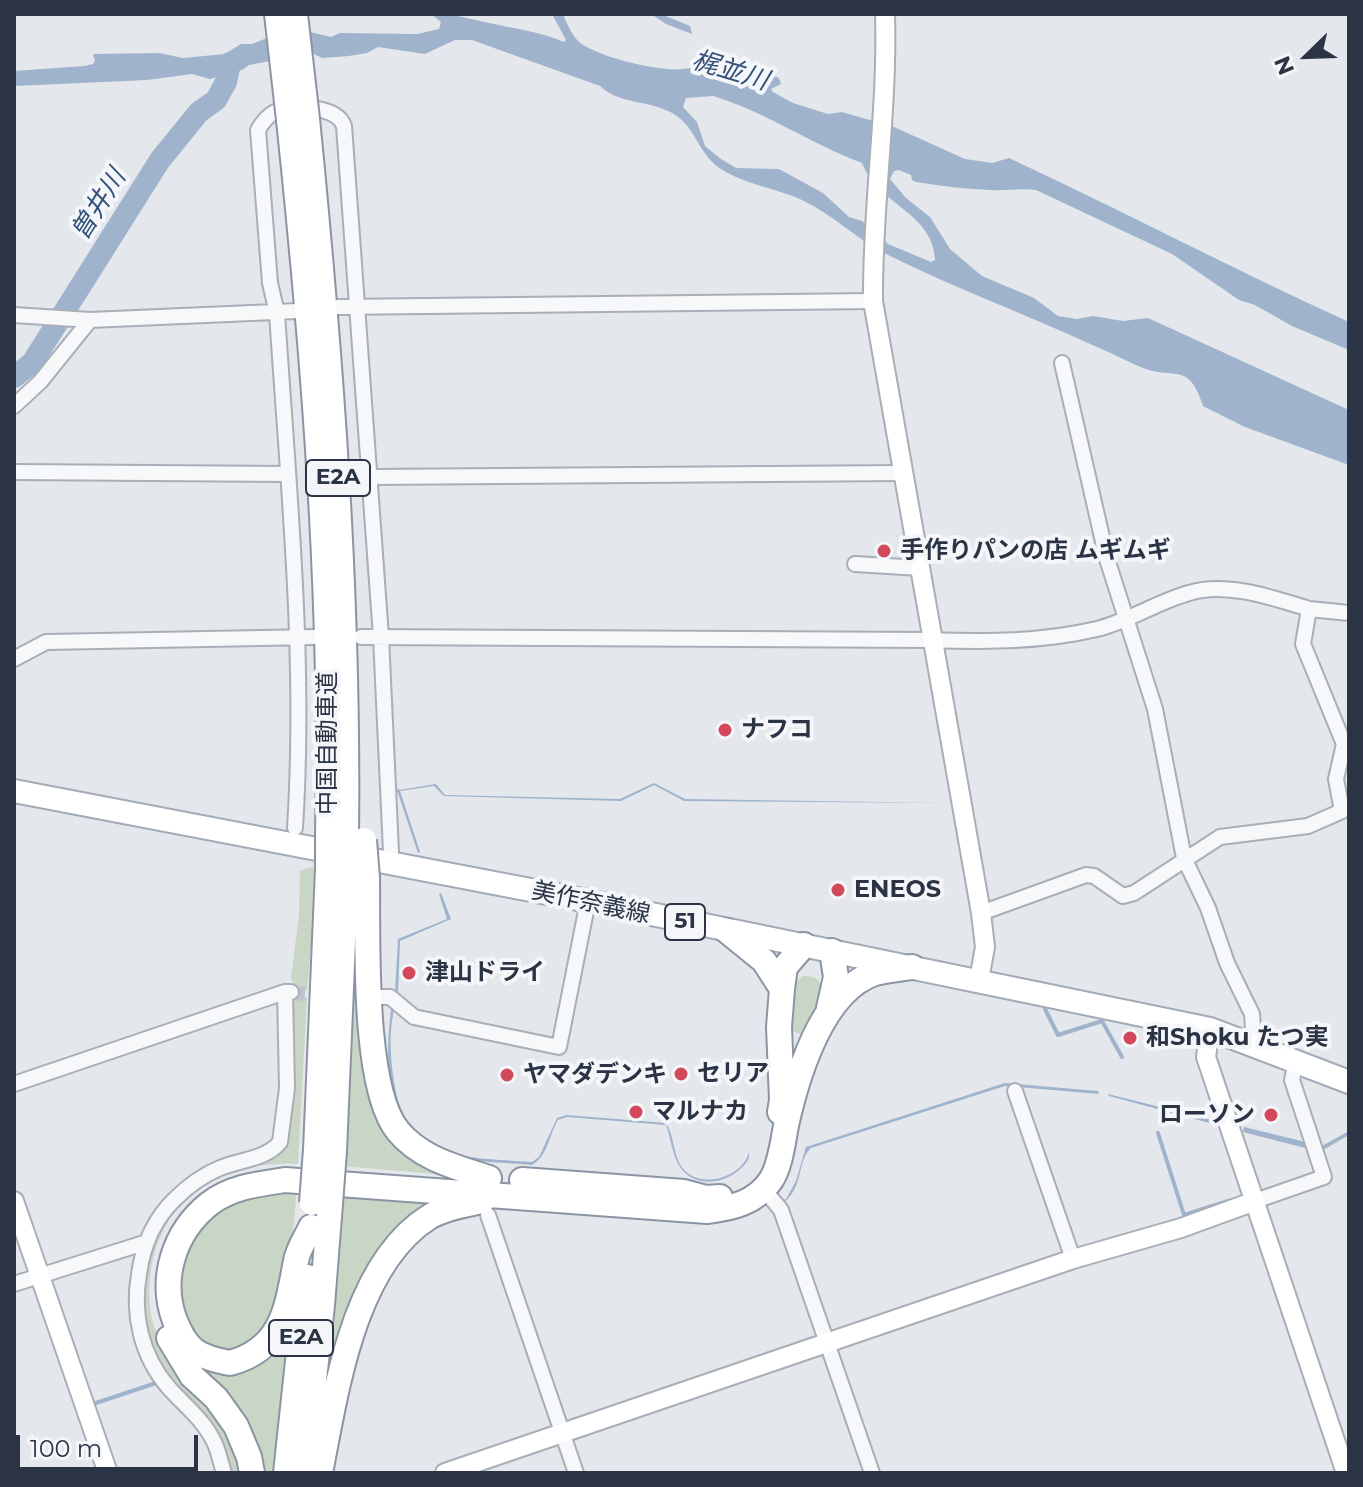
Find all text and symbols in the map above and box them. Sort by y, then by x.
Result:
north arrow [1267,16,1347,96]
water label: 梶並川 [688,45,772,97]
text: N [1269,52,1300,79]
water label: 曽井川 [65,164,133,246]
road number: E2A [306,460,370,496]
place label: 手作りパンの店 ムギムギ [900,537,1171,565]
marker: 手作りパンの店 ムギムギ [875,542,893,560]
street label: 中国自動車道 [314,671,342,815]
place label: ナフコ [741,716,813,744]
marker: ナフコ [716,721,734,739]
street label: 美作奈義線 [529,876,653,930]
place label: ENEOS [854,876,941,904]
marker: ENEOS [829,881,847,899]
road number: 51 [665,904,705,940]
place label: 津山ドライ [425,959,545,987]
marker: 津山ドライ [400,964,418,982]
place label: 和Shoku たつ実 [1146,1024,1328,1052]
marker: 和Shoku たつ実 [1121,1029,1139,1047]
place label: セリア [697,1060,769,1088]
place label: ヤマダデンキ [523,1061,667,1089]
marker: セリア [672,1065,690,1083]
marker: ヤマダデンキ [498,1066,516,1084]
place label: マルナカ [652,1098,748,1126]
place label: ローソン [1159,1101,1255,1129]
marker: マルナカ [627,1103,645,1121]
marker: ローソン [1262,1106,1280,1124]
road number: E2A [269,1320,333,1356]
scale bar [20,1419,202,1469]
text: 100 m [30,1434,102,1463]

